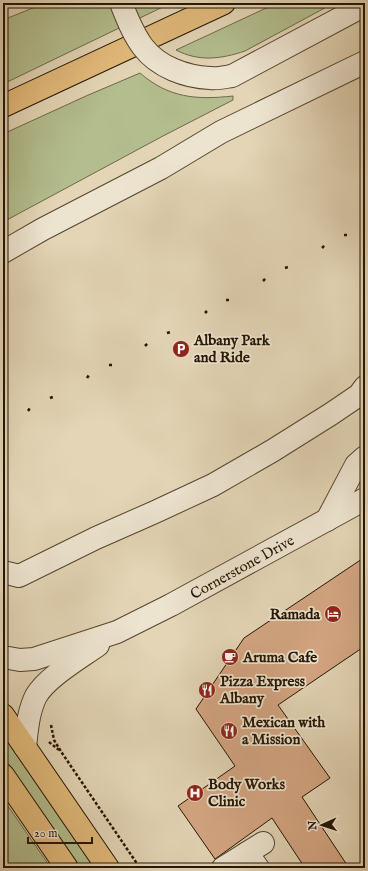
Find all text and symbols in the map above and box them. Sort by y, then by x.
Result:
place label: Albany Park and Ride [193,331,271,367]
parking icon: Albany Park and Ride [171,339,191,359]
street label: Cornerstone Drive [187,531,298,604]
hotel icon: Ramada [323,604,343,624]
place label: Ramada [270,605,321,624]
cafe icon: Aruma Cafe [220,647,240,667]
place label: Aruma Cafe [242,648,317,667]
place label: Pizza Express Albany [219,672,306,708]
restaurant icon: Pizza Express Albany [197,680,217,700]
place label: Mexican with a Mission [242,713,326,749]
restaurant icon: Mexican with a Mission [219,721,239,741]
place label: Body Works Clinic [208,775,286,811]
hospital icon: Body Works Clinic [185,783,205,803]
north arrow [302,805,342,845]
scale bar [28,819,92,845]
text: N [306,820,320,832]
text: 20 m [34,826,57,841]

